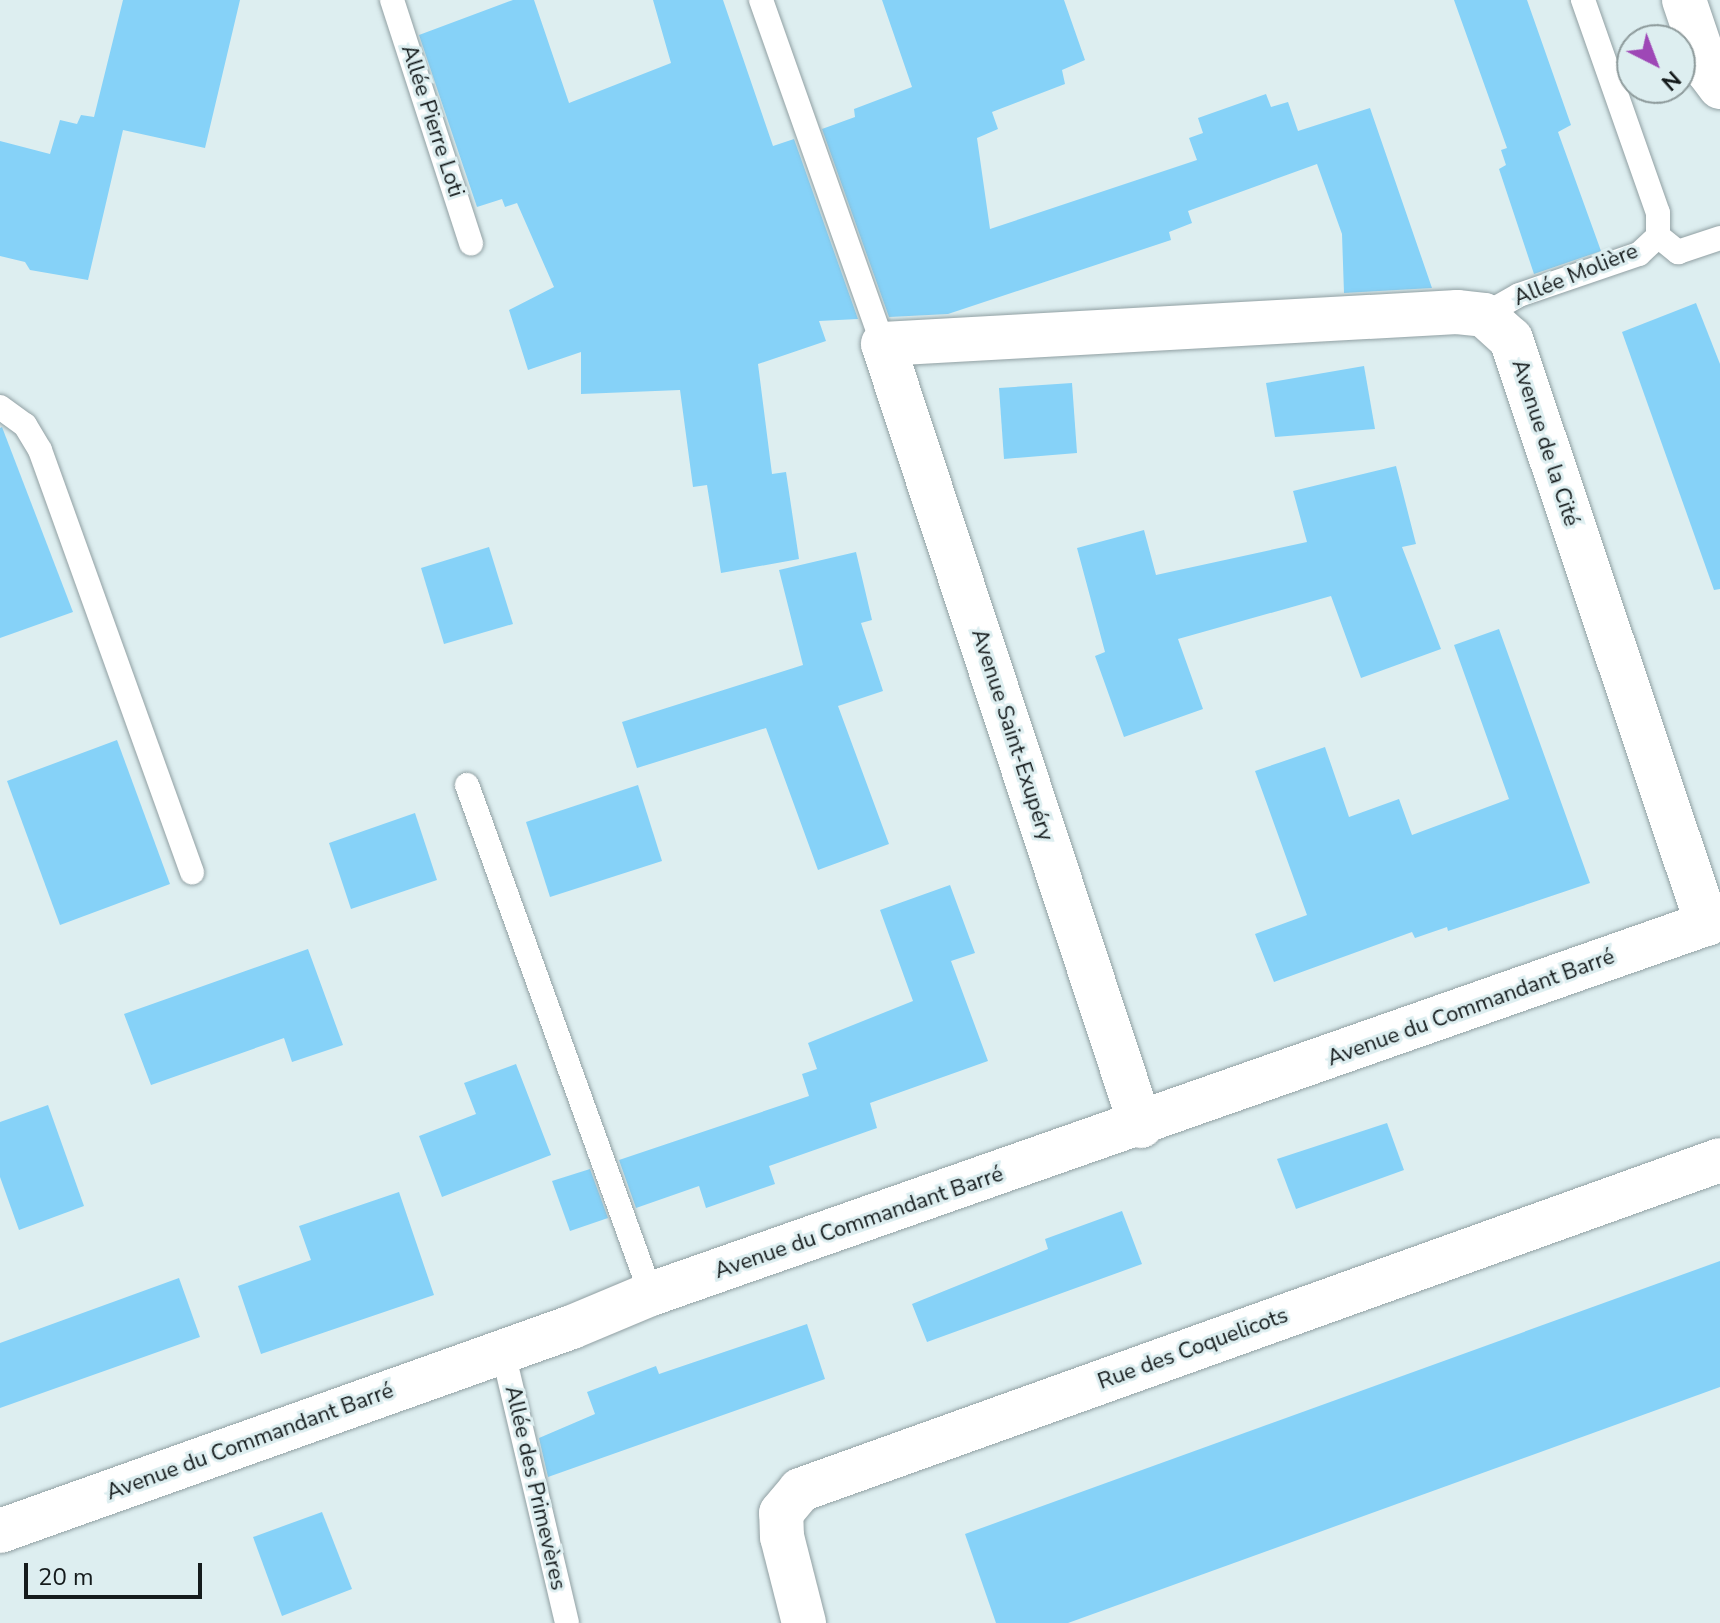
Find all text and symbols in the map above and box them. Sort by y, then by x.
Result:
north arrow [1616,24,1696,104]
street label: Allée Pierre Loti [395,42,469,200]
text: N [1655,64,1687,97]
street label: Allée Molière [1510,238,1642,312]
street label: Avenue de la Cité [1506,356,1584,530]
street label: Avenue Saint-Exupéry [965,626,1059,844]
street label: Avenue du Commandant Barré [1324,944,1618,1072]
street label: Avenue du Commandant Barré [711,1161,1007,1285]
street label: Rue des Coquelicots [1094,1302,1292,1396]
street label: Avenue du Commandant Barré [103,1378,397,1506]
street label: Allée des Primevères [499,1383,571,1593]
scale bar [28,1547,206,1597]
text: 20 m [38,1561,94,1593]

